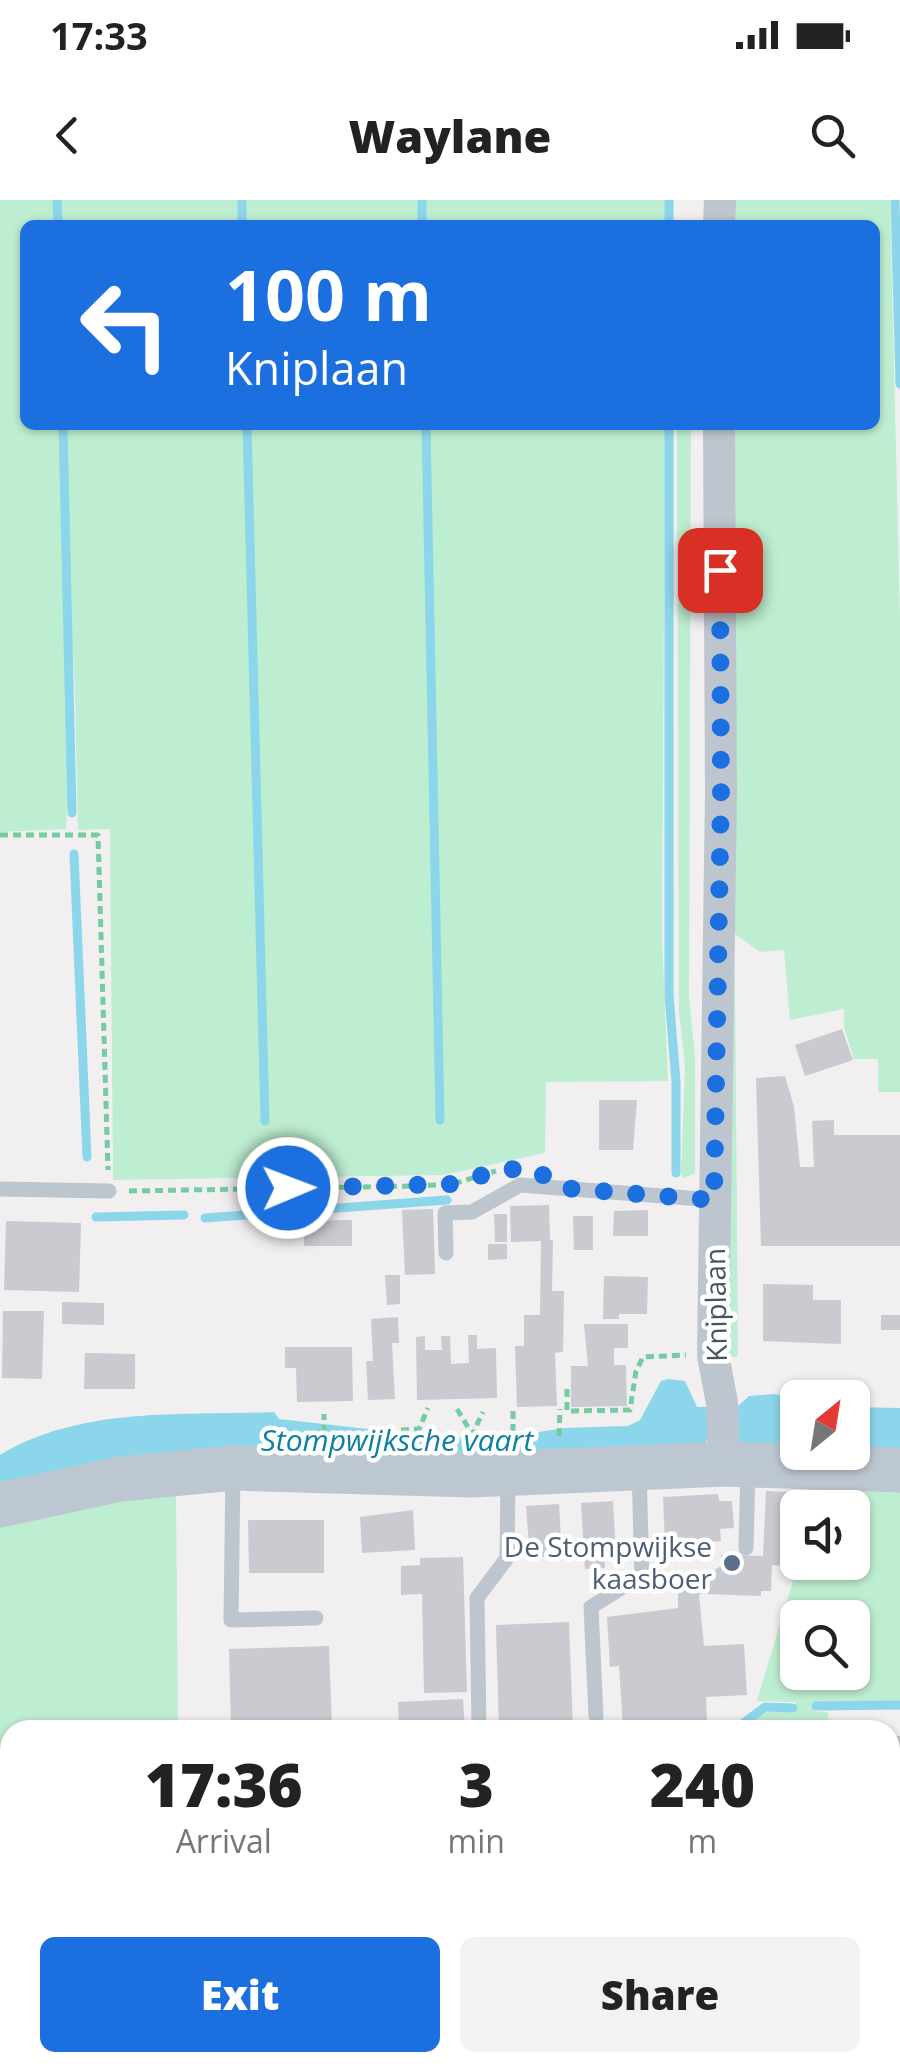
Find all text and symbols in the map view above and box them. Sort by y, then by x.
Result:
text: 17:33 [50,9,148,61]
text: Waylane [349,105,551,166]
icon: back [40,108,95,163]
icon: search [805,108,860,163]
text: 100 m [225,246,432,342]
icon: left [60,260,190,390]
text: Kniplaan [225,337,408,398]
pin [678,528,763,613]
icon: arrive [693,543,748,598]
position arrow [236,1136,340,1240]
street label: Kniplaan [695,1248,735,1362]
north arrow [780,1380,870,1470]
map controls [780,1380,870,1690]
water label: Stompwijksche vaart [261,1419,534,1460]
button: sound [780,1490,870,1580]
place label: De Stompwijkse kaasboer [504,1527,713,1597]
marker: De Stompwijkse kaasboer [721,1552,743,1574]
button: search [780,1600,870,1690]
text: 17:36 [145,1743,303,1825]
text: 3 [459,1743,494,1825]
text: 240 [650,1743,755,1825]
text: Arrival [176,1819,272,1862]
text: min [448,1819,505,1862]
text: m [688,1819,717,1862]
button: Exit [40,1937,440,2052]
button: Share [460,1937,860,2052]

